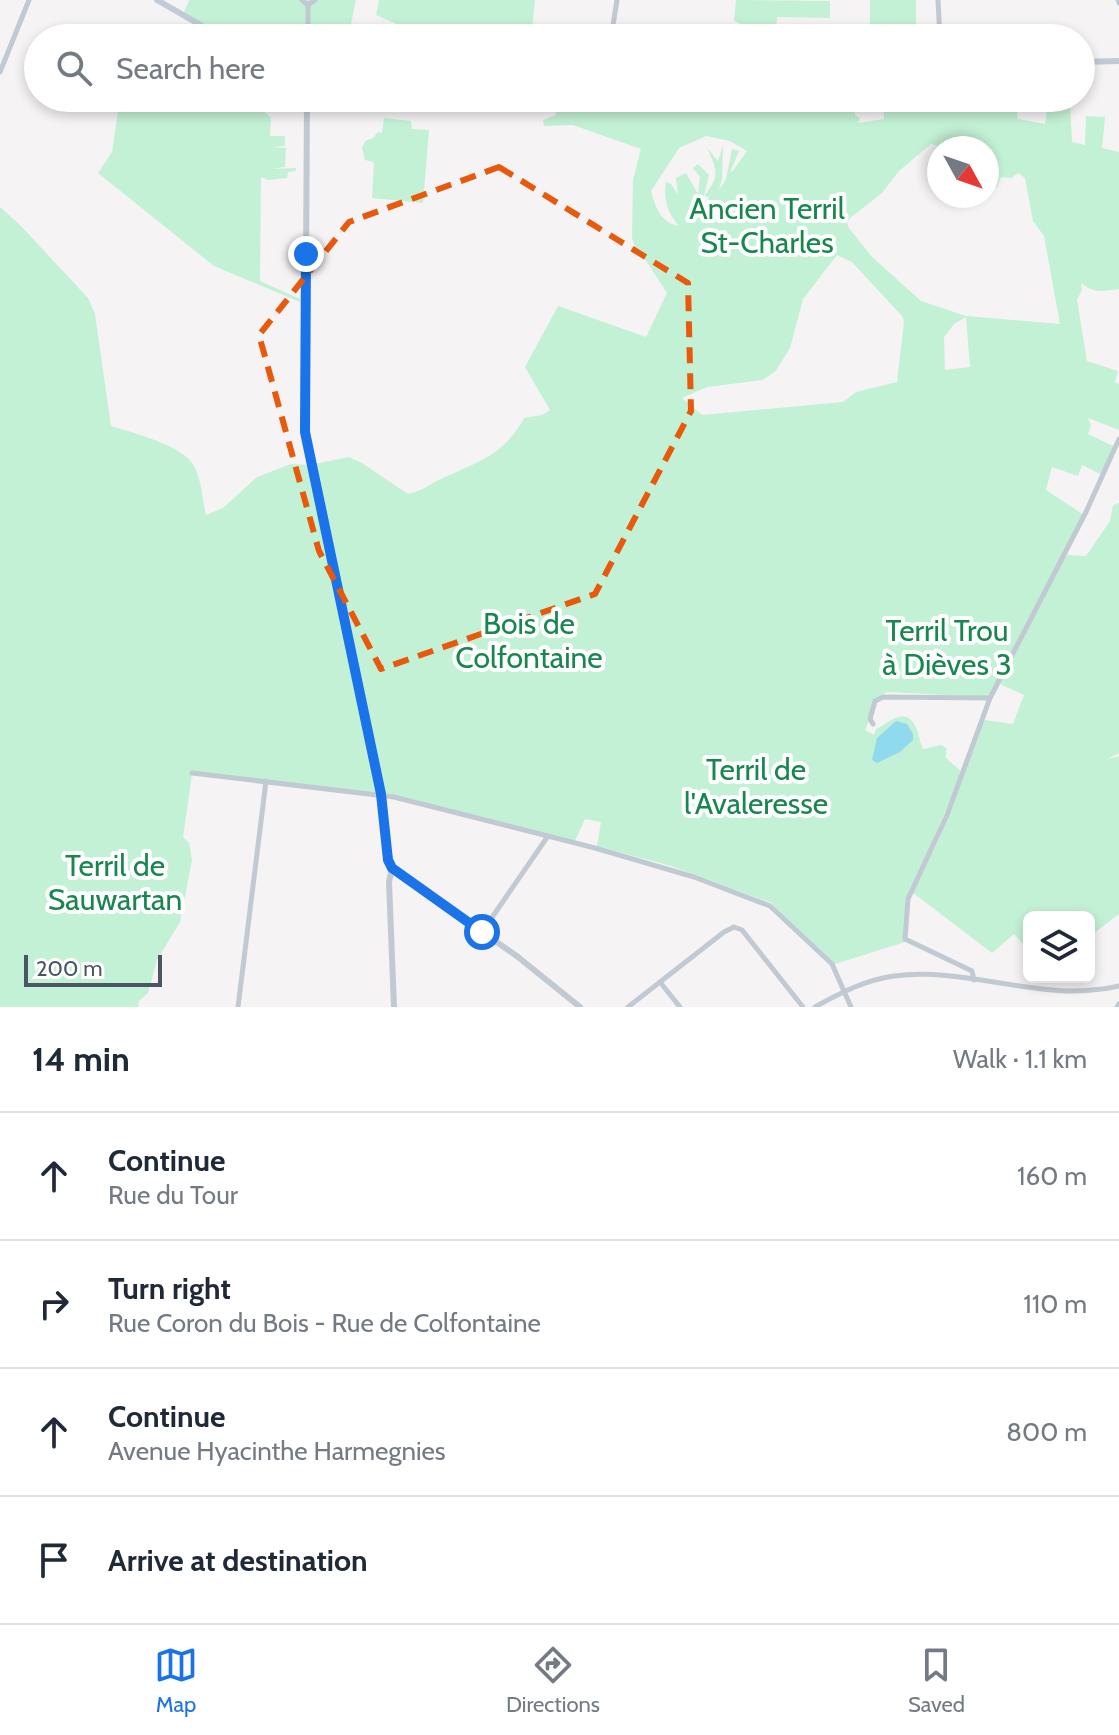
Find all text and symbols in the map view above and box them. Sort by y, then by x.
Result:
search box [24,24,1095,112]
icon: search [52,46,96,90]
text: Search here [116,50,265,87]
north arrow [927,136,999,208]
park label: Ancien Terril St-Charles [689,190,845,261]
route end [288,236,324,272]
park label: Bois de Colfontaine [455,605,603,676]
park label: Terril Trou à Dièves 3 [882,612,1012,683]
park label: Terril de l'Avaleresse [684,751,828,822]
park label: Terril de Sauwartan [48,847,182,918]
map controls [1023,911,1095,983]
button: layers [1023,911,1095,983]
route start [464,914,500,950]
scale bar [24,951,162,987]
text: 200 m [36,955,102,982]
text: 14 min [32,1038,130,1080]
text: Walk · 1.1 km [953,1043,1087,1075]
text: Continue [108,1142,225,1179]
icon: ahead [32,1154,76,1198]
text: 160 m [1017,1160,1087,1192]
text: Rue du Tour [108,1179,238,1211]
text: Turn right [108,1270,231,1307]
icon: right [32,1282,76,1326]
text: 110 m [1023,1288,1087,1320]
text: Rue Coron du Bois - Rue de Colfontaine [108,1307,541,1339]
text: Continue [108,1398,225,1435]
icon: ahead [32,1410,76,1454]
text: 800 m [1006,1416,1087,1448]
text: Avenue Hyacinthe Harmegnies [108,1435,446,1467]
icon: arrive [32,1538,76,1582]
text: Arrive at destination [108,1542,368,1579]
tab: Map [154,1643,198,1718]
tab: Directions [506,1643,600,1718]
tab: Saved [908,1643,965,1718]

